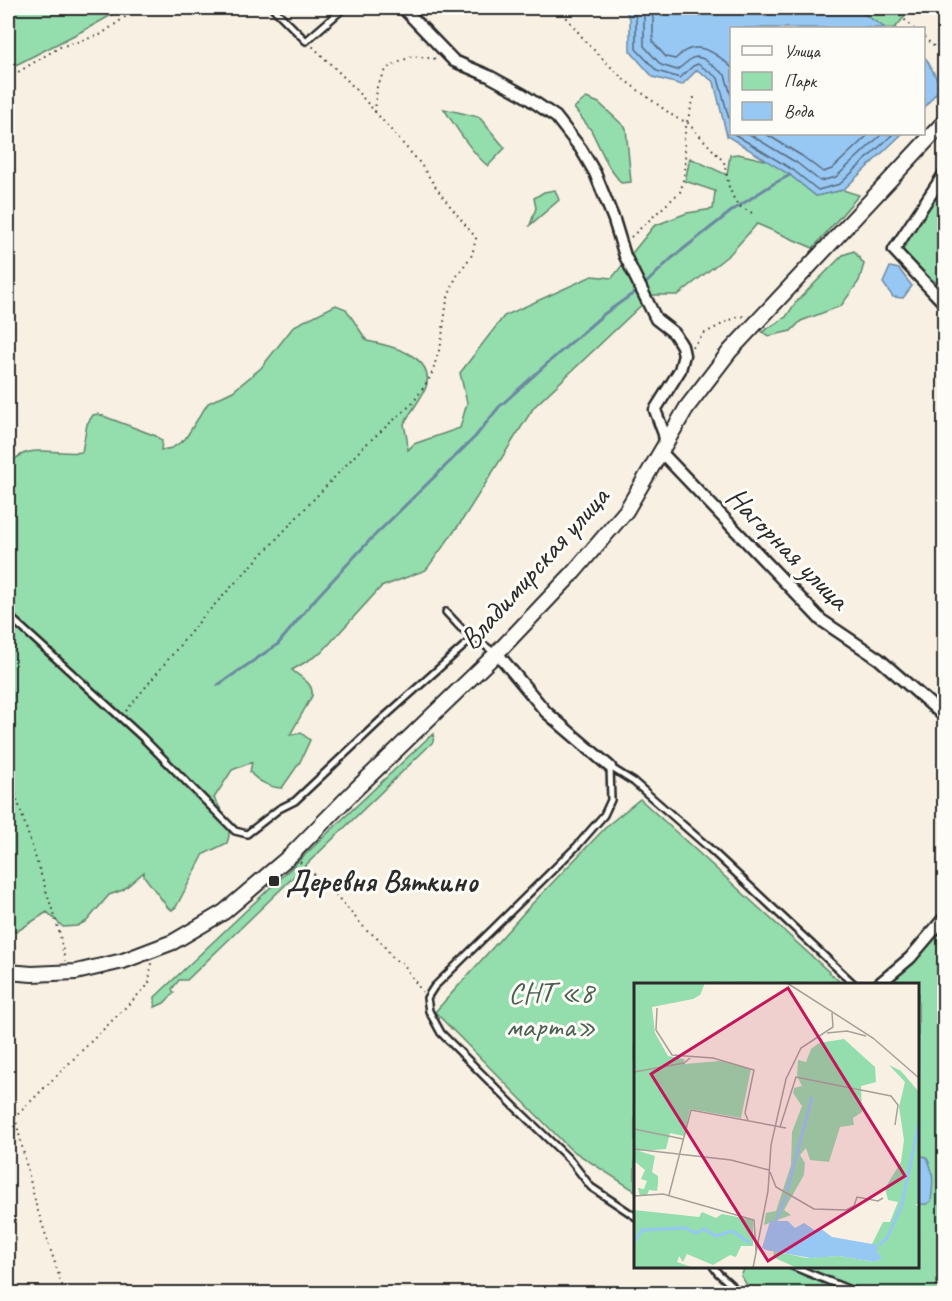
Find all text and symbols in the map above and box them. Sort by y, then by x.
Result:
legend [730,27,925,135]
text: Улица [784,40,821,62]
text: Парк [784,70,818,92]
text: Вода [784,100,815,122]
street label: Владимирская улица [451,477,618,657]
street label: Нагорная улица [718,478,859,619]
place label: Деревня Вяткино [286,862,480,900]
marker: Деревня Вяткино [267,874,281,888]
park label: СНТ «8 марта» [506,973,596,1045]
inset map [634,983,919,1268]

